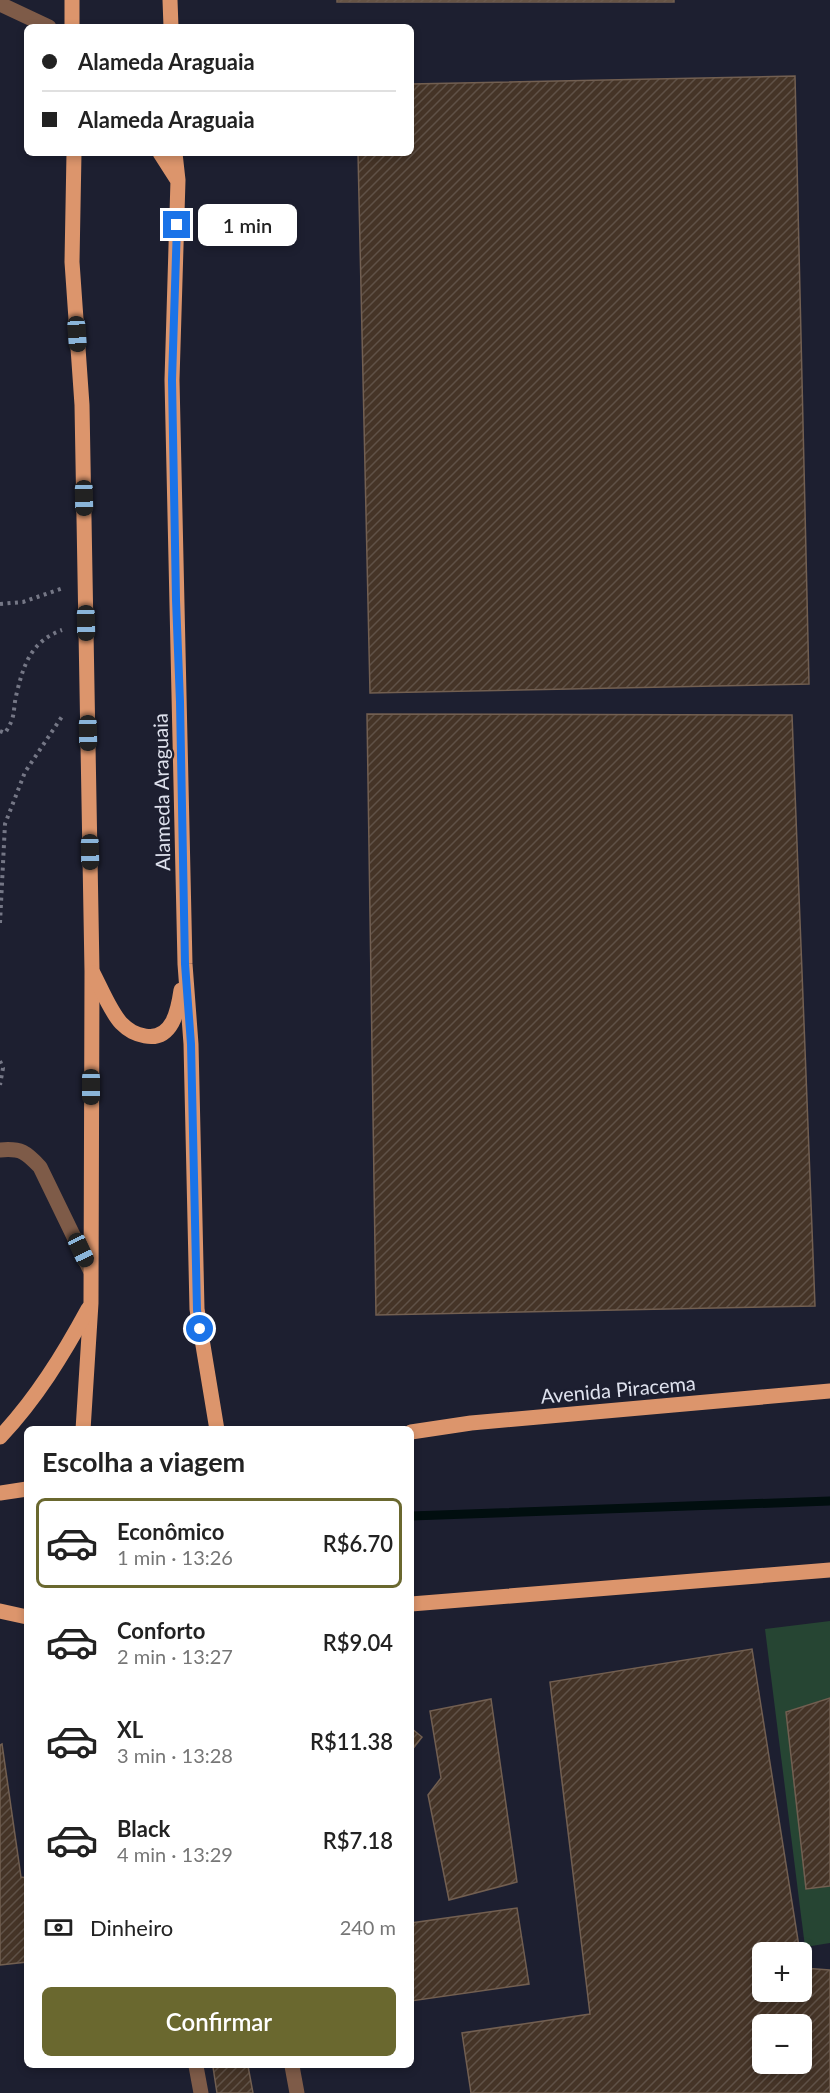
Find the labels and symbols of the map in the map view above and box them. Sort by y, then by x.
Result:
callout: 1 min [198,204,297,246]
route end [163,211,190,238]
car [67,315,87,353]
car [75,480,93,516]
car [77,605,95,641]
street label: Alameda Araguaia [148,713,174,871]
car [79,715,97,751]
car [81,834,99,870]
car [82,1069,100,1105]
car [65,1230,97,1270]
route start [186,1315,213,1342]
street label: Avenida Piracema [539,1370,697,1408]

